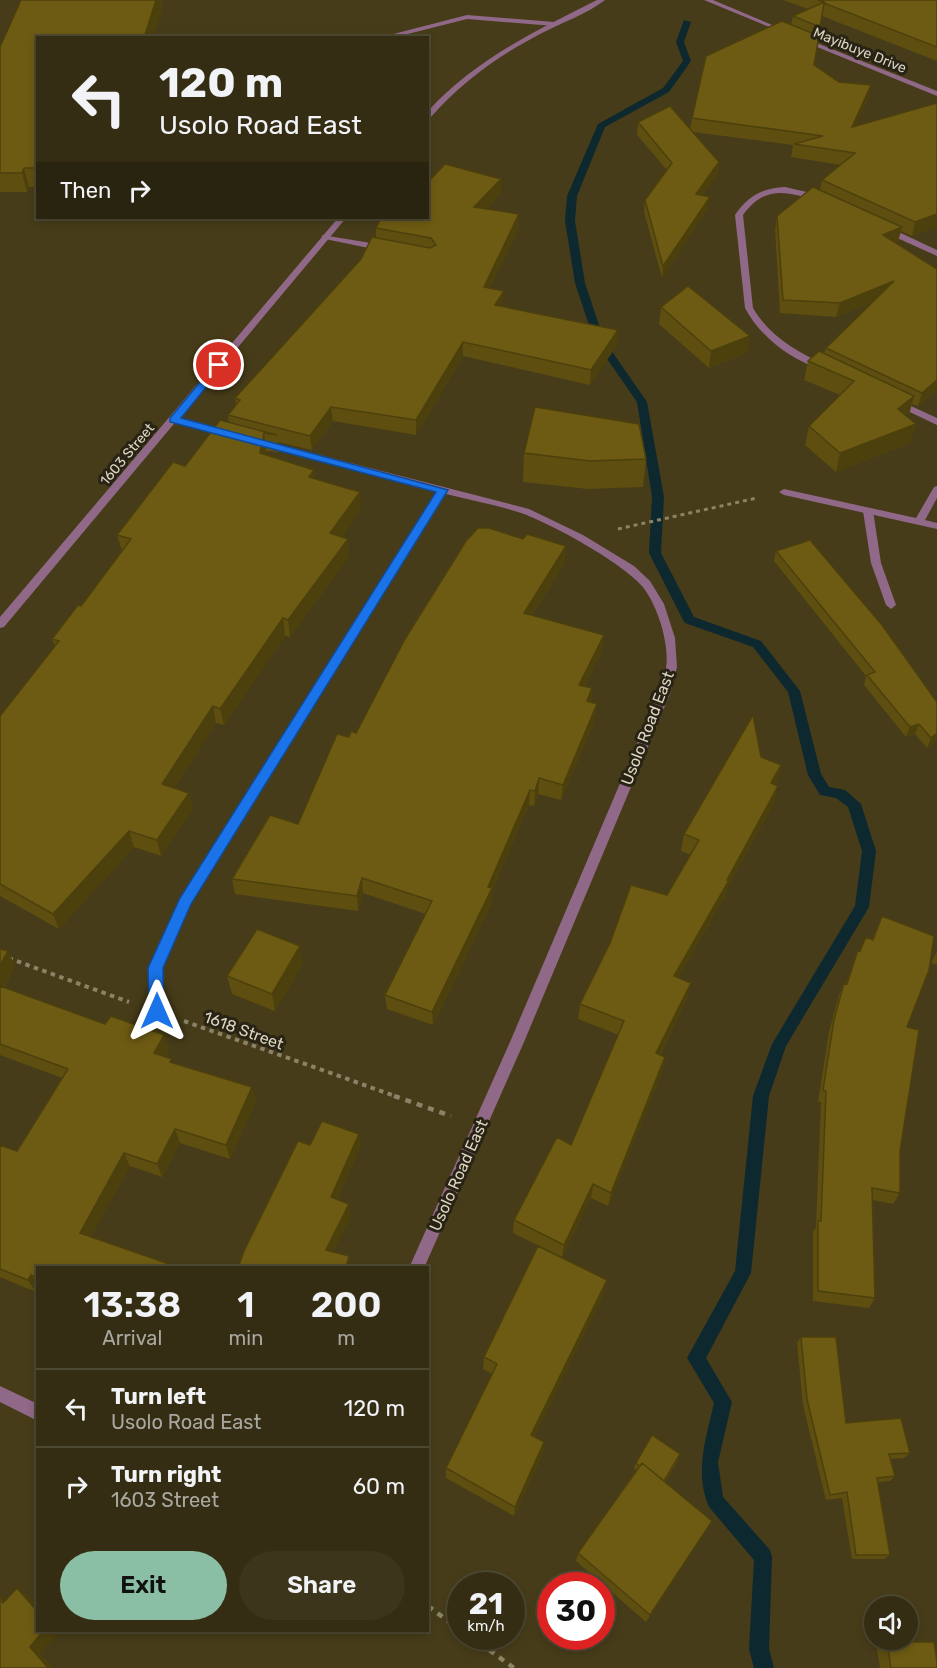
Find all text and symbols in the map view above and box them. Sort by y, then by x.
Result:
street label: Mayibuye Drive [811,24,909,77]
text: 120 m [159,58,283,108]
icon: left [60,60,138,138]
text: Usolo Road East [159,109,362,141]
icon: right [123,174,156,207]
text: Then [60,177,111,204]
pin [193,339,244,390]
icon: arrive [202,348,235,381]
street label: 1603 Street [97,419,159,489]
street label: Usolo Road East [617,669,678,788]
position arrow [125,979,189,1043]
street label: 1618 Street [201,1007,286,1054]
street label: Usolo Road East [425,1116,492,1234]
text: 13:38 [83,1283,181,1326]
text: 1 [237,1283,255,1326]
text: 200 [311,1283,382,1326]
text: Arrival [102,1326,162,1350]
text: min [229,1326,263,1350]
text: m [337,1326,355,1350]
text: Turn left [111,1383,206,1410]
icon: left [60,1392,93,1425]
text: 120 m [344,1395,405,1422]
text: Usolo Road East [111,1410,261,1434]
text: Turn right [111,1461,221,1488]
icon: right [60,1470,93,1503]
text: 60 m [353,1473,405,1500]
text: 1603 Street [111,1488,219,1512]
button: Exit [60,1551,227,1620]
button: Share [239,1551,405,1620]
speed limit sign: 30 [537,1572,615,1650]
text: 21 [469,1586,503,1622]
map controls [864,1596,918,1650]
button: sound [864,1596,918,1650]
text: km/h [467,1617,505,1635]

